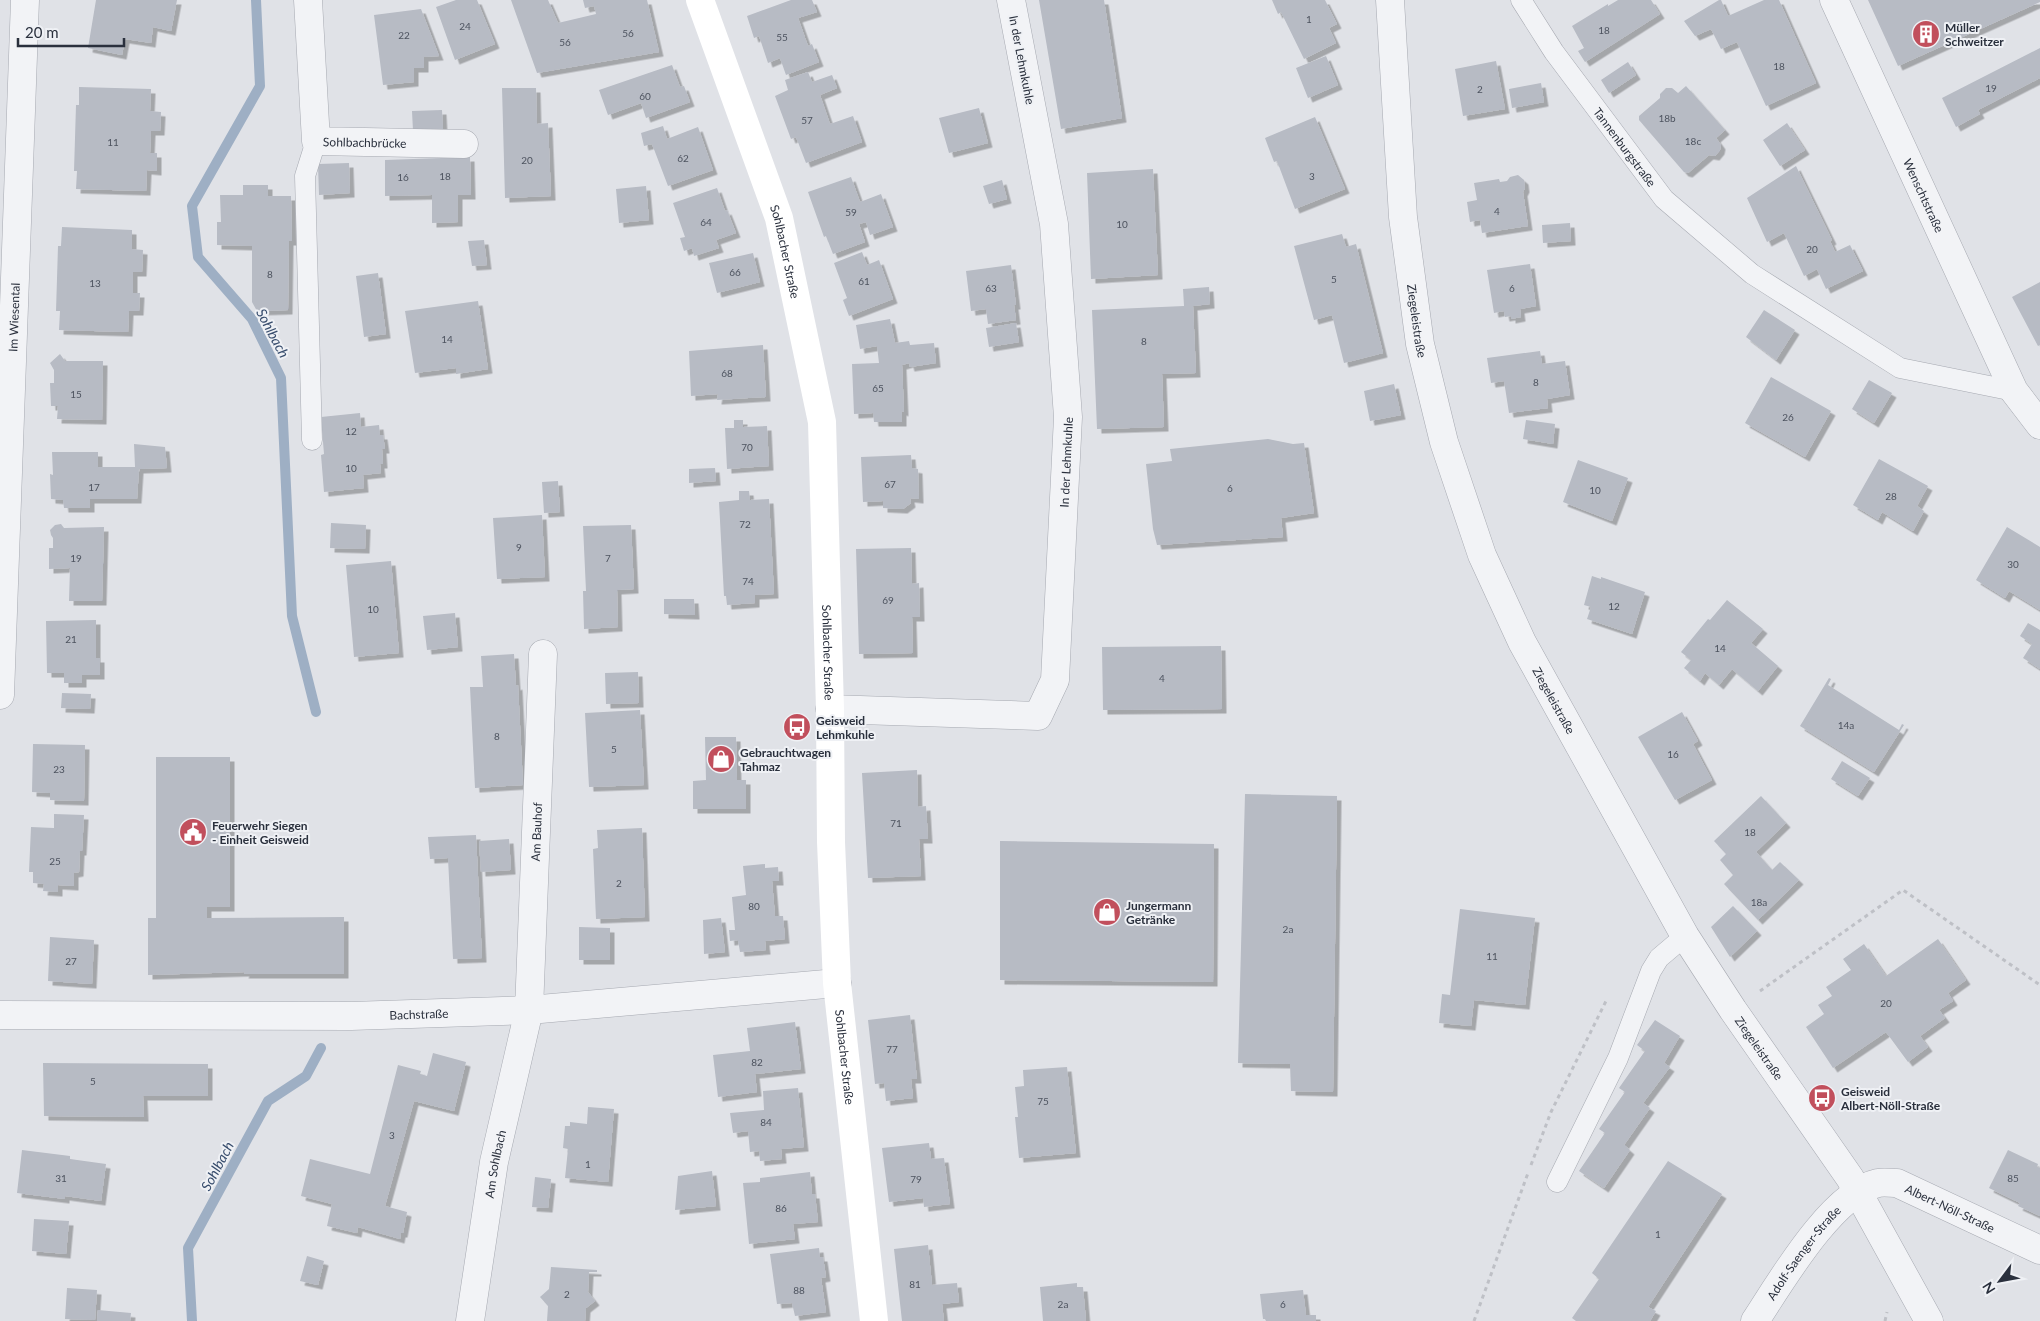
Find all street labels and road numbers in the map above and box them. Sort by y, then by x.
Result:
street label: In der Lehmkuhle [1006,14,1038,106]
street label: Tannenburgstraße [1590,104,1659,189]
street label: Sohlbachbrücke [323,134,407,150]
street label: Wenschtstraße [1900,156,1947,235]
street label: Sohlbacher Straße [767,203,803,300]
street label: Im Wiesental [5,282,22,352]
street label: Ziegeleistraße [1405,283,1431,359]
street label: In der Lehmkuhle [1056,417,1075,508]
street label: Sohlbacher Straße [820,605,837,701]
street label: Ziegeleistraße [1530,664,1579,736]
street label: Am Bauhof [527,801,545,862]
street label: Bachstraße [389,1005,449,1022]
street label: Sohlbacher Straße [832,1009,858,1105]
street label: Ziegeleistraße [1732,1013,1787,1083]
street label: Am Sohlbach [481,1128,509,1199]
street label: Albert-Nöll-Straße [1903,1181,1997,1235]
street label: Adolf-Saenger-Straße [1763,1202,1843,1302]

